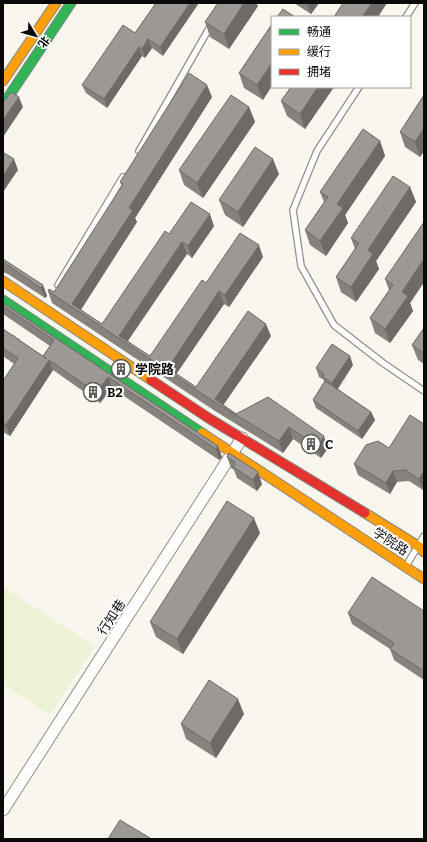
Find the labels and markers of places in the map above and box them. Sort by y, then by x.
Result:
building icon: 学院路 [110,358,132,380]
place label: 学院路 [135,362,174,377]
building icon: B2 [82,381,104,403]
place label: B2 [107,385,123,400]
building icon: C [300,433,322,455]
place label: C [325,437,333,452]

